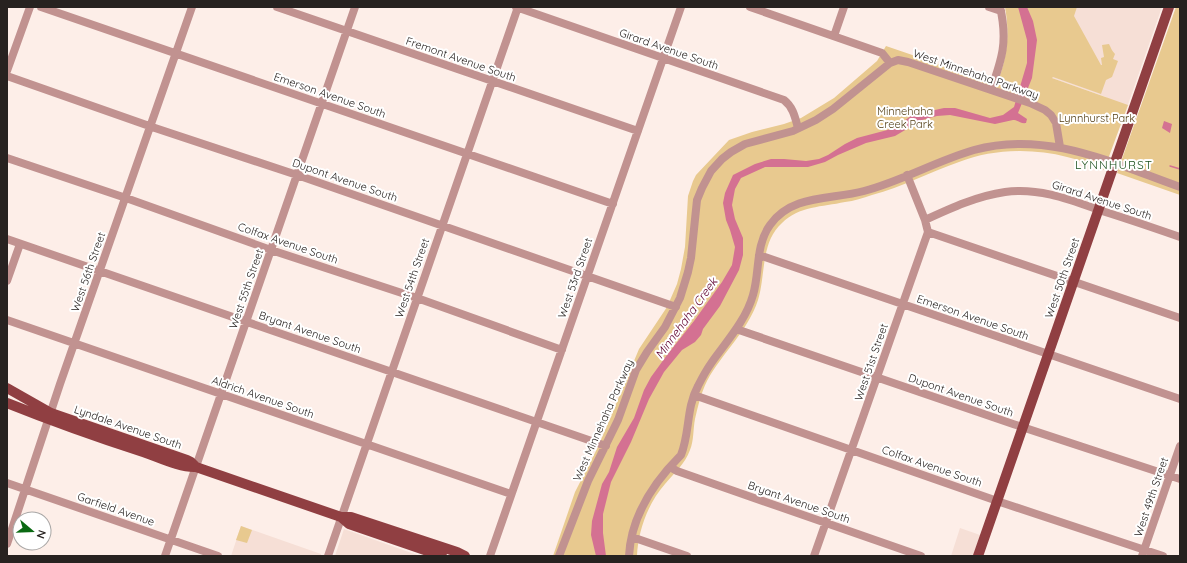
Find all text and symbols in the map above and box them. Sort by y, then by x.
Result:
street label: Girard Avenue South [617,25,721,73]
street label: Fremont Avenue South [404,34,518,84]
street label: West Minnehaha Parkway [911,46,1041,102]
street label: Emerson Avenue South [272,69,388,121]
park label: Minnehaha Creek Park [877,104,933,131]
park label: Lynnhurst Park [1059,111,1135,125]
street label: Dupont Avenue South [291,155,399,205]
district label: LYNNHURST [1075,157,1153,172]
street label: Girard Avenue South [1050,177,1154,223]
street label: Colfax Avenue South [236,219,340,267]
street label: West 56th Street [68,230,108,314]
street label: West 54th Street [392,236,432,320]
street label: West 53rd Street [555,236,595,320]
street label: West 50th Street [1042,236,1082,320]
street label: West 55th Street [226,247,266,331]
water label: Minnehaha Creek [651,273,721,362]
street label: Emerson Avenue South [915,291,1031,343]
street label: Bryant Avenue South [257,308,363,356]
street label: West 51st Street [851,321,891,402]
street label: West Minnehaha Parkway [570,357,636,483]
street label: Dupont Avenue South [907,370,1015,420]
street label: Aldrich Avenue South [210,373,316,421]
street label: Lyndale Avenue South [72,402,184,452]
street label: Colfax Avenue South [880,442,984,490]
street label: West 49th Street [1131,455,1171,539]
street label: Bryant Avenue South [746,478,852,526]
street label: Garfield Avenue [75,489,157,529]
north arrow [12,511,52,551]
text: N [34,528,49,540]

